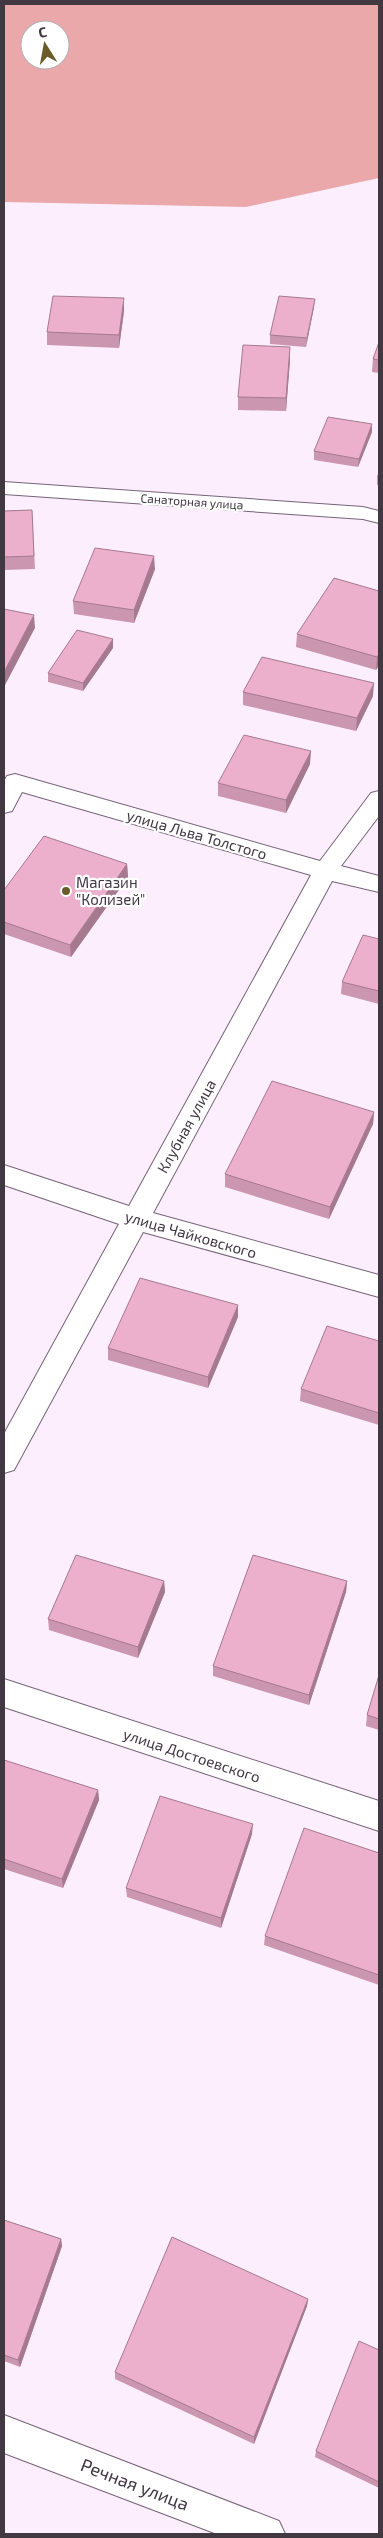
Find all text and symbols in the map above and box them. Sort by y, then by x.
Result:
north arrow [20,20,70,70]
text: С [37,23,48,41]
street label: Санаторная улица [140,490,244,513]
street label: улица Льва Толстого [124,805,269,864]
place label: Магазин "Колизей" [76,873,145,908]
marker: Магазин "Колизей" [60,885,72,897]
street label: Клубная улица [153,1076,220,1177]
street label: улица Чайковского [123,1207,259,1262]
street label: улица Достоевского [121,1724,263,1787]
street label: Речная улица [78,2453,192,2515]

